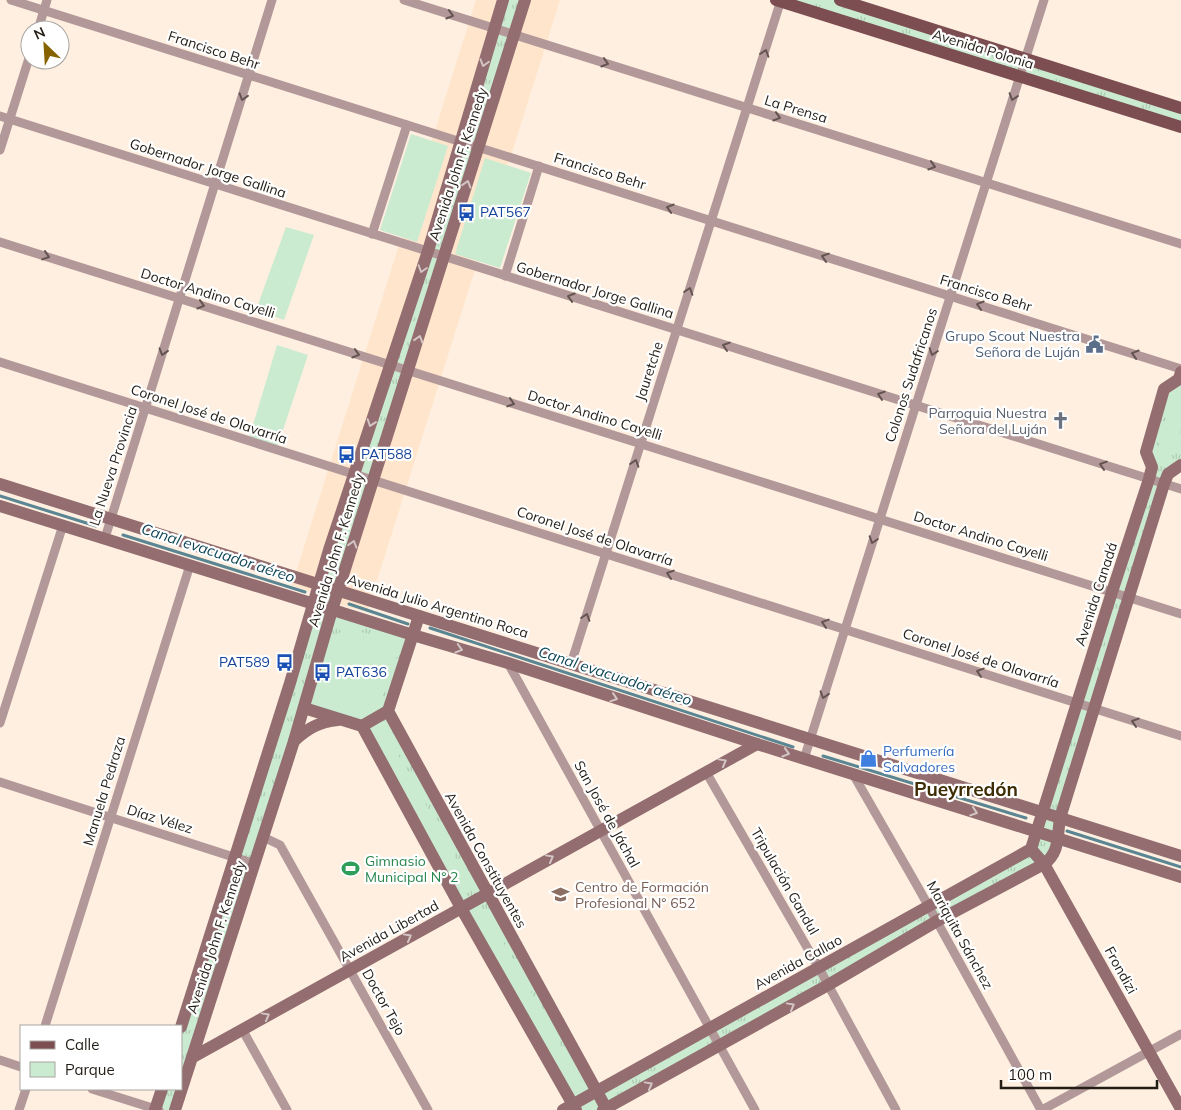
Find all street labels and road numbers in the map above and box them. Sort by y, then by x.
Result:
street label: Avenida Polonia [930,25,1036,73]
street label: Francisco Behr [166,27,263,74]
street label: Avenida John F. Kennedy [425,85,491,243]
street label: La Prensa [762,91,830,127]
street label: Gobernador Jorge Gallina [127,134,289,202]
street label: Francisco Behr [552,148,649,194]
street label: Gobernador Jorge Gallina [514,257,676,323]
street label: Doctor Andino Cayelli [139,264,277,322]
street label: Francisco Behr [938,270,1035,316]
street label: Colonos Sudafricanos [881,305,941,445]
street label: Jauretche [631,339,667,403]
street label: Coronel José de Olavarría [129,380,289,448]
street label: Doctor Andino Cayelli [526,386,664,444]
street label: La Nueva Provincia [85,404,141,528]
street label: Avenida John F. Kennedy [304,470,368,629]
street label: Coronel José de Olavarría [515,502,675,570]
street label: Doctor Andino Cayelli [912,507,1050,565]
street label: Avenida Canadá [1071,540,1121,648]
street label: Avenida Julio Argentino Roca [345,570,531,642]
street label: Coronel José de Olavarría [901,624,1061,692]
street label: Manuela Pedraza [79,734,129,848]
street label: San José de Jáchal [570,757,644,871]
street label: Avenida Constituyentes [441,789,531,931]
street label: Díaz Vélez [125,800,195,838]
street label: Tripulación Gandul [747,824,823,938]
street label: Avenida John F. Kennedy [183,858,249,1016]
street label: Mariquita Sánchez [923,878,997,992]
street label: Avenida Libertad [336,896,442,966]
street label: Avenida Callao [751,930,845,994]
street label: Frondizi [1101,943,1141,997]
street label: Doctor Tejo [358,966,410,1038]

